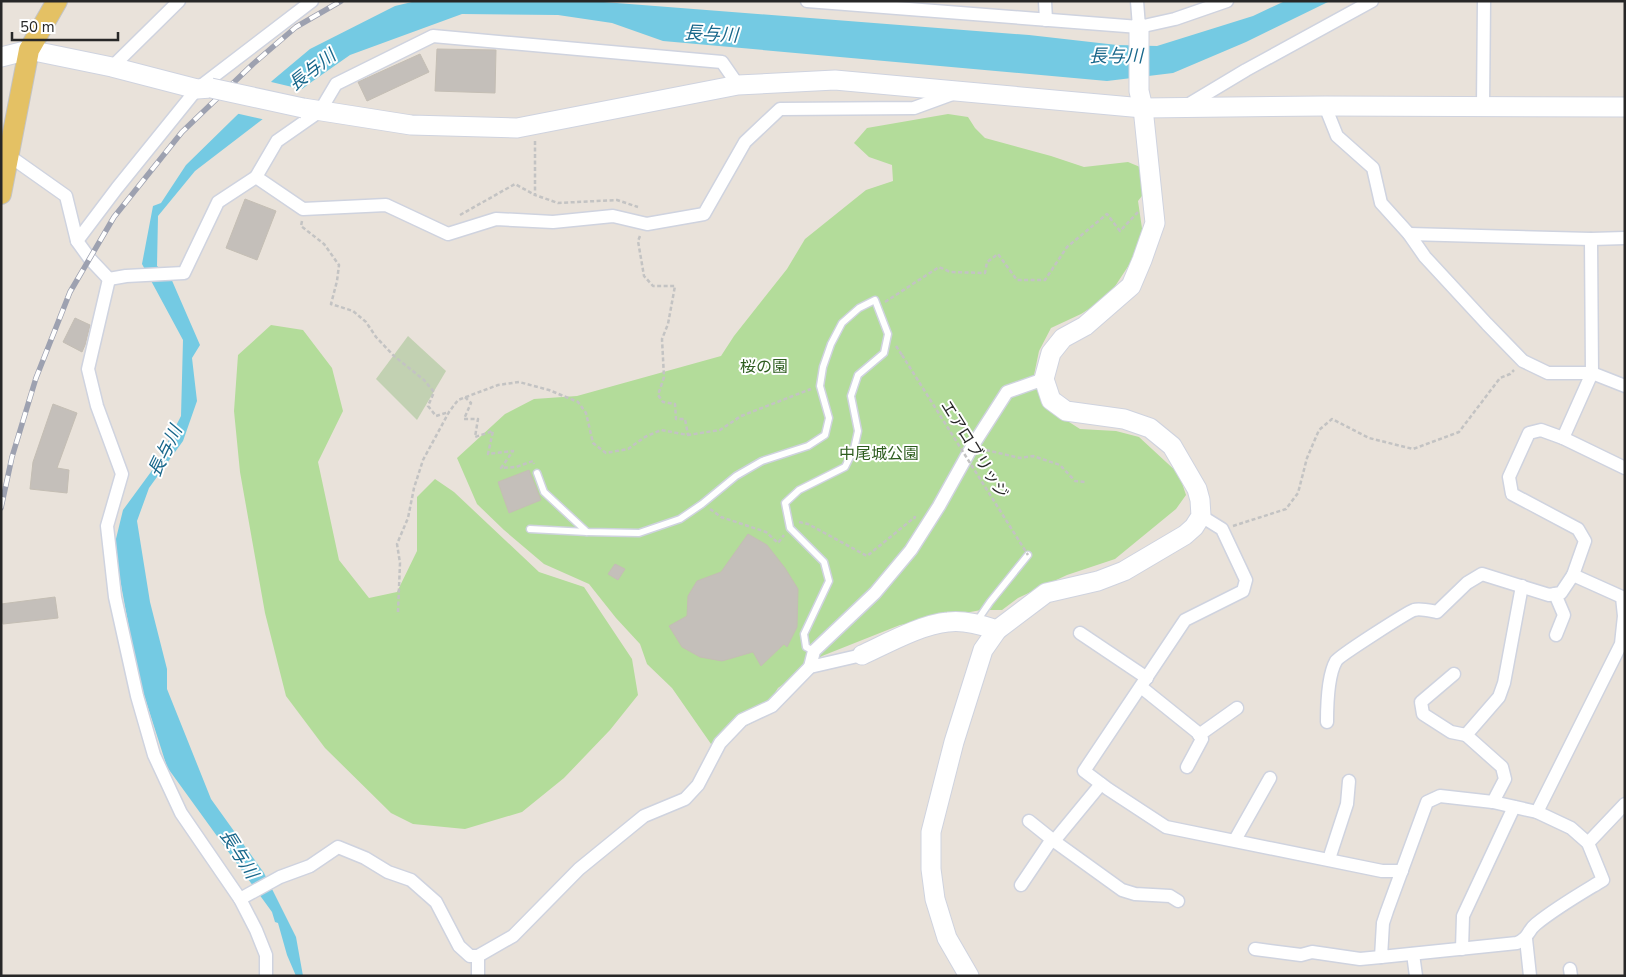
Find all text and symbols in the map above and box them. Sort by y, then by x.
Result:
scale bar [12,10,119,42]
text: 50 m [20,17,55,37]
water label: 長与川 [683,21,741,48]
water label: 長与川 [283,43,342,96]
water label: 長与川 [1089,44,1145,68]
park label: 桜の園 [740,356,788,378]
street label: エアロブリッジ [935,396,1013,503]
water label: 長与川 [142,420,188,481]
park label: 中尾城公園 [839,443,919,465]
water label: 長与川 [215,825,265,885]

